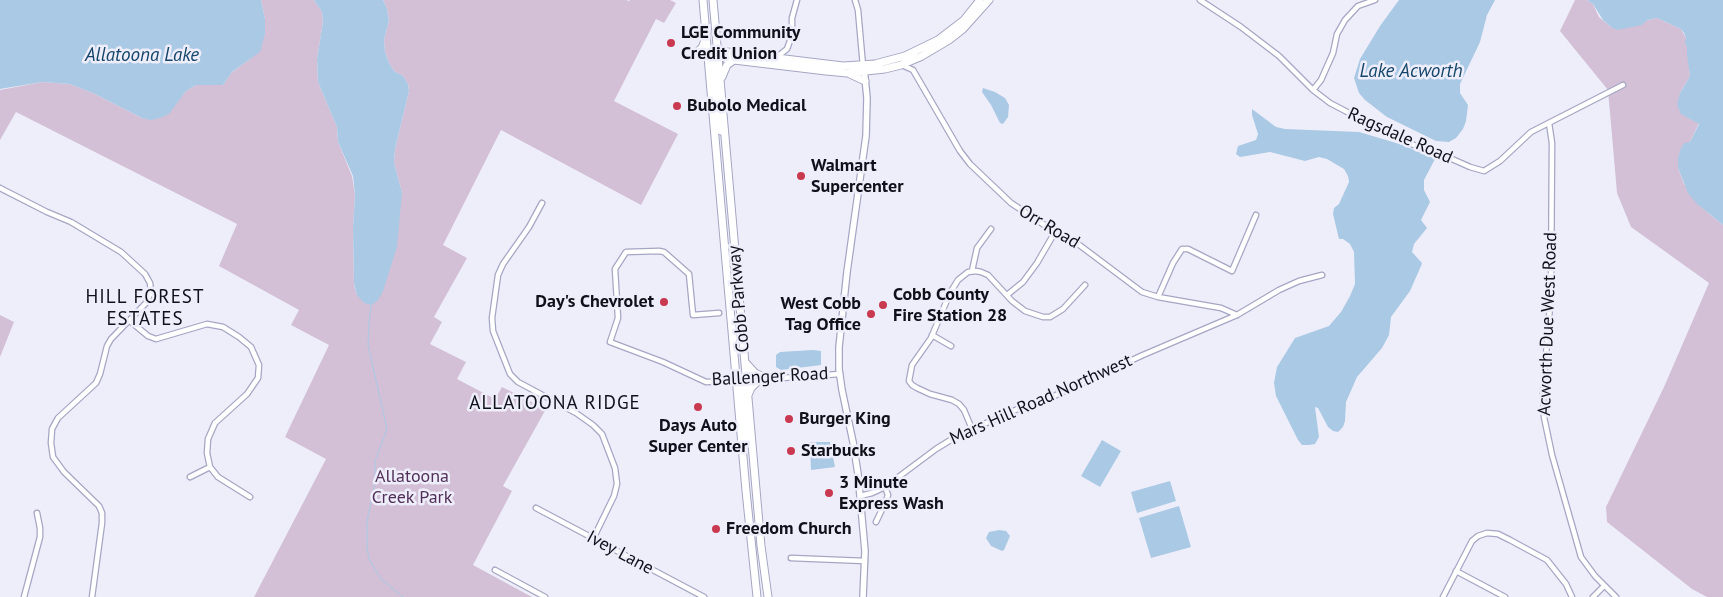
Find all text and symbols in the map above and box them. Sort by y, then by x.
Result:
place label: LGE Community Credit Union [681,22,800,64]
marker: LGE Community Credit Union [665,37,677,49]
water label: Allatoona Lake [85,45,199,67]
water label: Lake Acworth [1359,61,1463,83]
place label: Bubolo Medical [687,95,806,117]
marker: Bubolo Medical [671,100,683,112]
street label: Ragsdale Road [1344,103,1456,169]
place label: Walmart Supercenter [811,155,904,198]
marker: Walmart Supercenter [795,170,807,182]
street label: Orr Road [1015,200,1083,254]
street label: Acworth Due West Road [1534,232,1562,416]
street label: Cobb Parkway [724,245,754,353]
place label: Cobb County Fire Station 28 [893,284,1007,326]
district label: HILL FOREST ESTATES [84,287,206,331]
place label: Day's Chevrolet [535,291,654,313]
place label: West Cobb Tag Office [780,293,861,336]
marker: Day's Chevrolet [658,296,670,308]
marker: Cobb County Fire Station 28 [877,299,889,311]
marker: West Cobb Tag Office [865,308,877,320]
street label: Mars Hill Road Northwest [947,350,1135,450]
street label: Ballenger Road [711,363,829,391]
district label: ALLATOONA RIDGE [467,393,643,415]
marker: Days Auto Super Center [692,401,704,413]
place label: Burger King [799,408,891,430]
marker: Burger King [783,413,795,425]
place label: Days Auto Super Center [649,415,747,458]
place label: Starbucks [801,440,876,462]
marker: Starbucks [785,445,797,457]
park label: Allatoona Creek Park [372,466,452,508]
place label: 3 Minute Express Wash [839,472,944,514]
marker: 3 Minute Express Wash [823,487,835,499]
place label: Freedom Church [726,518,852,540]
marker: Freedom Church [710,523,722,535]
street label: Ivey Lane [583,526,657,580]

